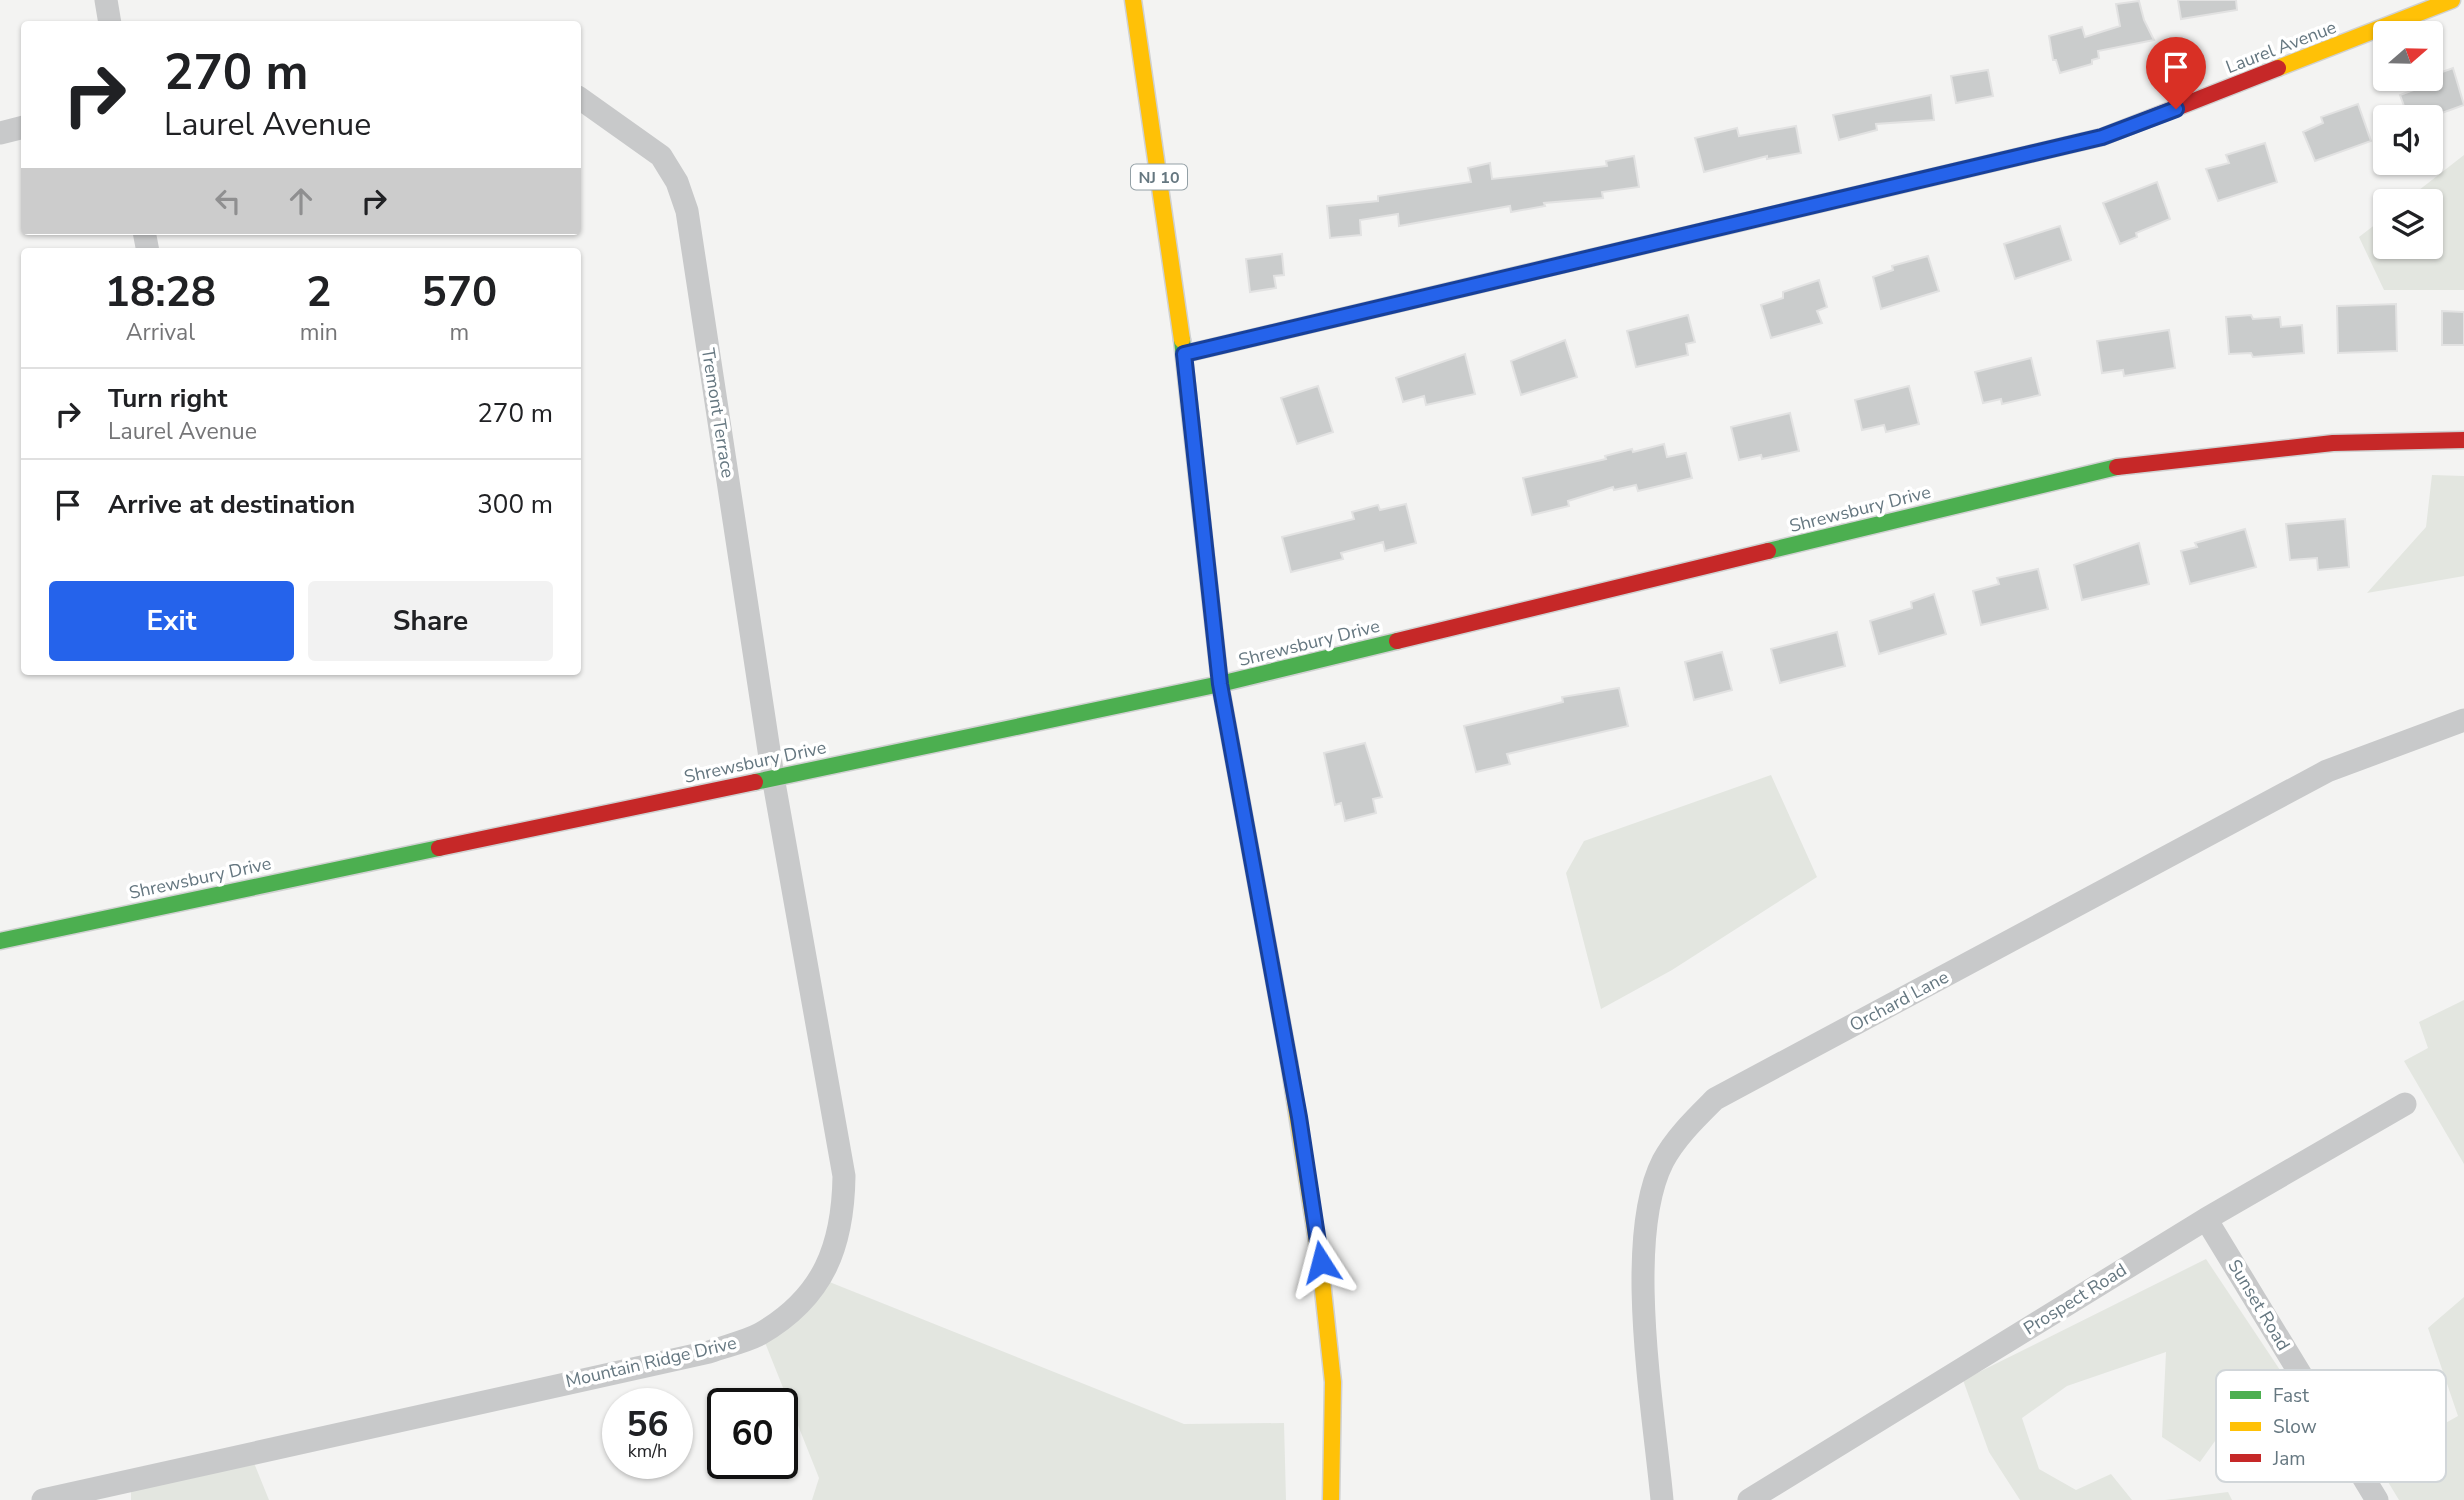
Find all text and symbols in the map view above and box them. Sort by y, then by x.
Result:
street label: Laurel Avenue [2222,15,2340,79]
north arrow [2373,21,2443,91]
map controls [2373,21,2443,259]
pin [2146,37,2206,109]
text: 270 m [164,39,308,106]
icon: arrive [2157,48,2195,86]
icon: right [49,49,140,140]
text: Laurel Avenue [164,103,371,146]
button: sound [2373,105,2443,175]
road number: NJ 10 [1131,164,1187,190]
icon: left [209,182,247,220]
icon: ahead [282,182,320,220]
icon: right [355,182,393,220]
button: layers [2373,189,2443,259]
text: 18:28 [105,264,216,321]
text: 2 [306,264,331,321]
text: 570 [422,264,497,321]
text: Arrival [126,317,195,348]
text: min [300,317,338,348]
text: m [450,317,469,348]
street label: Tremont Terrace [696,346,740,480]
text: Turn right [108,381,227,416]
icon: right [49,395,87,433]
text: 270 m [477,396,553,431]
text: Laurel Avenue [108,416,257,447]
street label: Shrewsbury Drive [1787,480,1933,538]
icon: arrive [49,486,87,524]
text: Arrive at destination [108,487,355,522]
text: 300 m [477,487,553,522]
button: Exit [49,581,294,661]
button: Share [308,581,553,661]
street label: Shrewsbury Drive [1236,614,1382,672]
street label: Shrewsbury Drive [682,735,828,789]
street label: Shrewsbury Drive [127,851,273,905]
street label: Orchard Lane [1845,965,1953,1037]
position arrow [1284,1225,1358,1299]
street label: Sunset Road [2222,1255,2296,1355]
street label: Prospect Road [2019,1258,2131,1340]
street label: Mountain Ridge Drive [563,1331,739,1393]
legend [2216,1370,2446,1482]
text: Fast [2273,1383,2309,1409]
speed limit sign: 60 [707,1388,798,1479]
text: 56 [626,1401,669,1448]
text: Slow [2273,1414,2317,1440]
text: km/h [628,1439,667,1463]
text: Jam [2272,1446,2306,1472]

